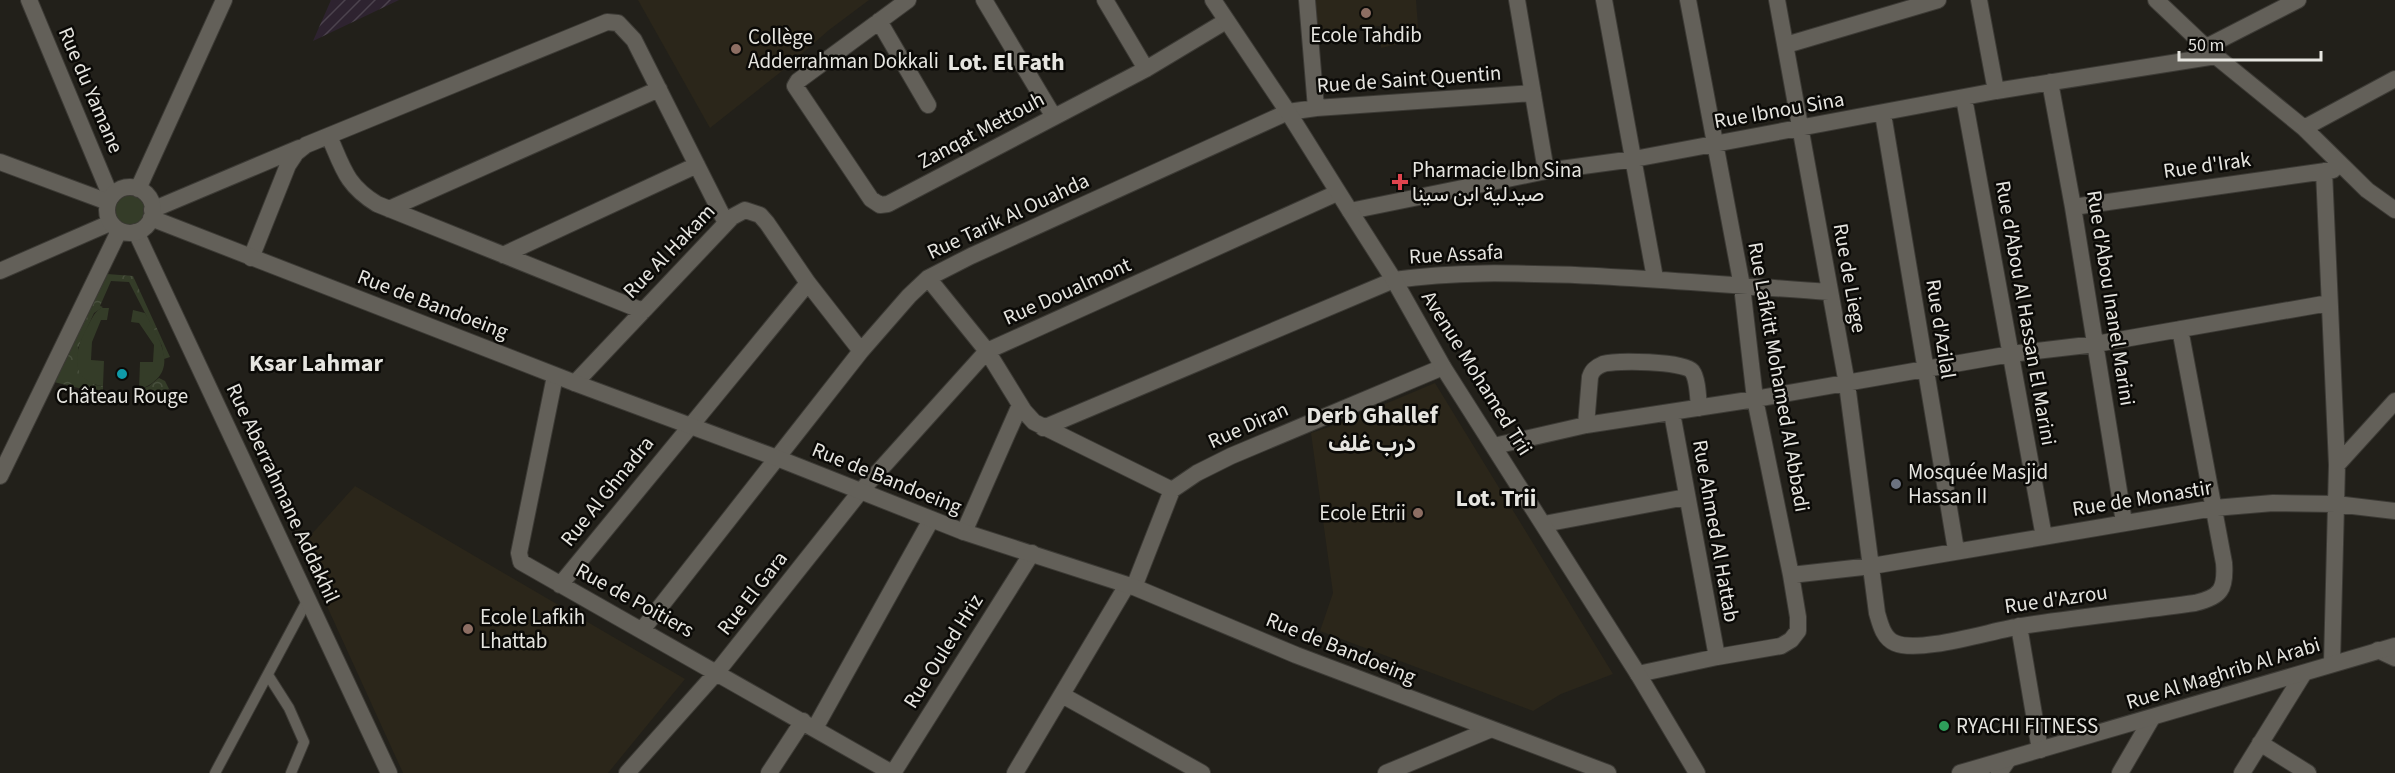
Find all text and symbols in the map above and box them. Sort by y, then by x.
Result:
marker: Ecole Tahdib [1359,6,1373,20]
place label: Ecole Tahdib [1310,20,1422,50]
street label: Rue du Yamane [51,22,131,158]
place label: Collège Adderrahman Dokkali [748,22,939,76]
scale bar [2179,24,2322,62]
text: 50 m [2188,33,2224,58]
marker: Collège Adderrahman Dokkali [729,42,743,56]
district label: Lot. El Fath [947,45,1065,80]
street label: Rue de Saint Quentin [1316,58,1502,100]
street label: Zanqat Mettouh [912,84,1050,176]
street label: Rue Ibnou Sina [1711,84,1847,136]
street label: Rue d'Irak [2161,144,2253,186]
place label: Pharmacie Ibn Sina صيدلية ابن سينا [1412,155,1582,209]
street label: Rue Tarik Al Ouahda [922,165,1094,267]
marker: Pharmacie Ibn Sina صيدلية ابن سينا [1393,175,1407,189]
street label: Rue d'Abou Al Hassan El Marini [1988,178,2064,448]
street label: Rue d'Abou Inanel Marini [2079,188,2143,408]
street label: Rue Al Hakam [616,197,722,305]
street label: Rue de Liege [1826,221,1874,335]
street label: Rue Assafa [1408,237,1504,271]
street label: Rue Lafkitt Mohamed Al Abbadi [1740,240,1818,514]
street label: Rue Doualmont [998,249,1136,333]
street label: Rue de Bandoeing [353,261,513,347]
street label: Rue d'Azilal [1918,277,1964,381]
street label: Avenue Mohamed Trii [1414,285,1540,461]
district label: Ksar Lahmar [249,346,383,381]
marker: Château Rouge [115,367,129,381]
street label: Rue Aberrahmane Addakhil [219,378,347,608]
place label: Château Rouge [56,381,188,411]
street label: Rue Diran [1203,394,1293,456]
district label: Derb Ghallef درب غلف [1306,398,1439,461]
street label: Rue Al Ghnadra [553,429,661,553]
street label: Rue de Bandoeing [807,434,967,522]
street label: Rue Ahmed Al Hattab [1685,437,1747,625]
place label: Mosquée Masjid Hassan II [1908,457,2048,511]
street label: Rue de Monastir [2070,472,2215,524]
marker: Mosquée Masjid Hassan II [1889,477,1903,491]
district label: Lot. Trii [1456,481,1536,516]
place label: Ecole Etrii [1319,498,1406,528]
marker: Ecole Etrii [1411,506,1425,520]
street label: Rue El Gara [710,545,794,641]
street label: Rue de Poitiers [570,555,700,645]
street label: Rue d'Azrou [2002,577,2110,621]
street label: Rue Ouled Hriz [896,588,990,714]
place label: Ecole Lafkih Lhattab [480,602,585,656]
street label: Rue de Bandoeing [1261,604,1421,692]
marker: Ecole Lafkih Lhattab [461,622,475,636]
street label: Rue Al Maghrib Al Arabi [2122,629,2324,717]
place label: RYACHI FITNESS [1956,711,2098,741]
marker: RYACHI FITNESS [1937,719,1951,733]

